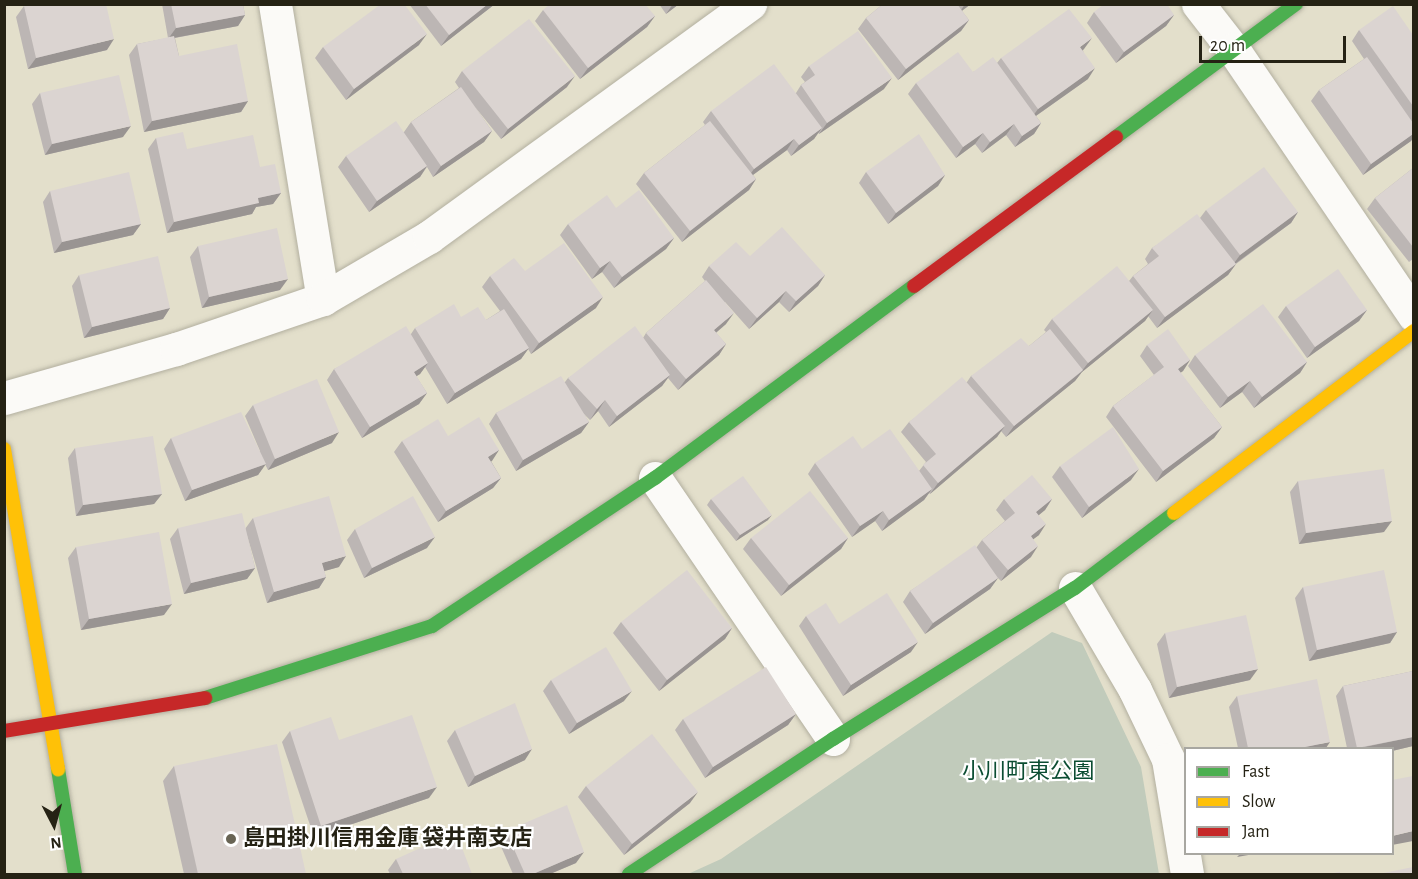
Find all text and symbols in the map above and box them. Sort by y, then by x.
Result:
scale bar [1202,24,1349,62]
text: 20 m [1210,37,1245,55]
legend [1184,747,1394,855]
park label: 小川町東公園 [962,759,1094,785]
text: Fast [1242,763,1270,781]
text: Slow [1242,793,1275,811]
north arrow [24,795,84,855]
text: Jam [1242,823,1270,841]
place label: 島田掛川信用金庫 袋井南支店 [243,826,532,852]
marker: 島田掛川信用金庫 袋井南支店 [224,832,238,846]
text: N [50,834,62,851]

